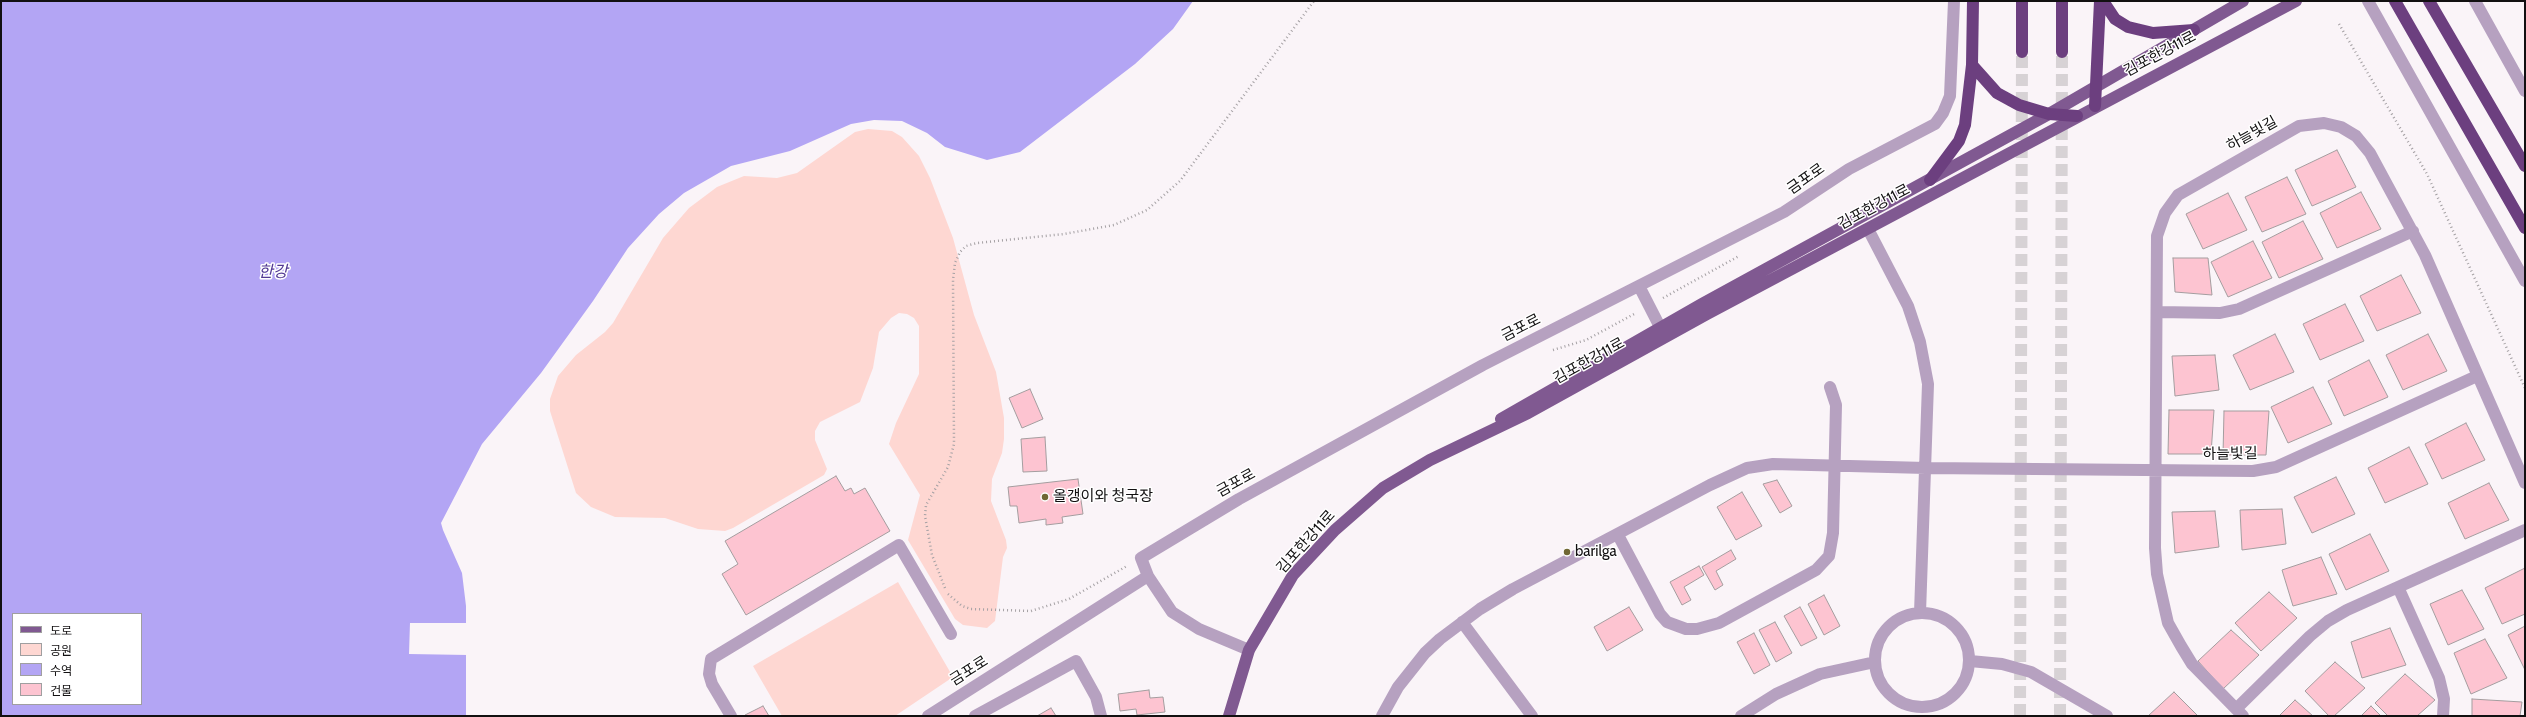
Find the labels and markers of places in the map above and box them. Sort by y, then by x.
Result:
place label: 올갱이와 청국장 [1053,488,1153,506]
marker: 올갱이와 청국장 [1040,492,1050,502]
place label: barilga [1575,543,1617,561]
marker: barilga [1562,547,1572,557]

